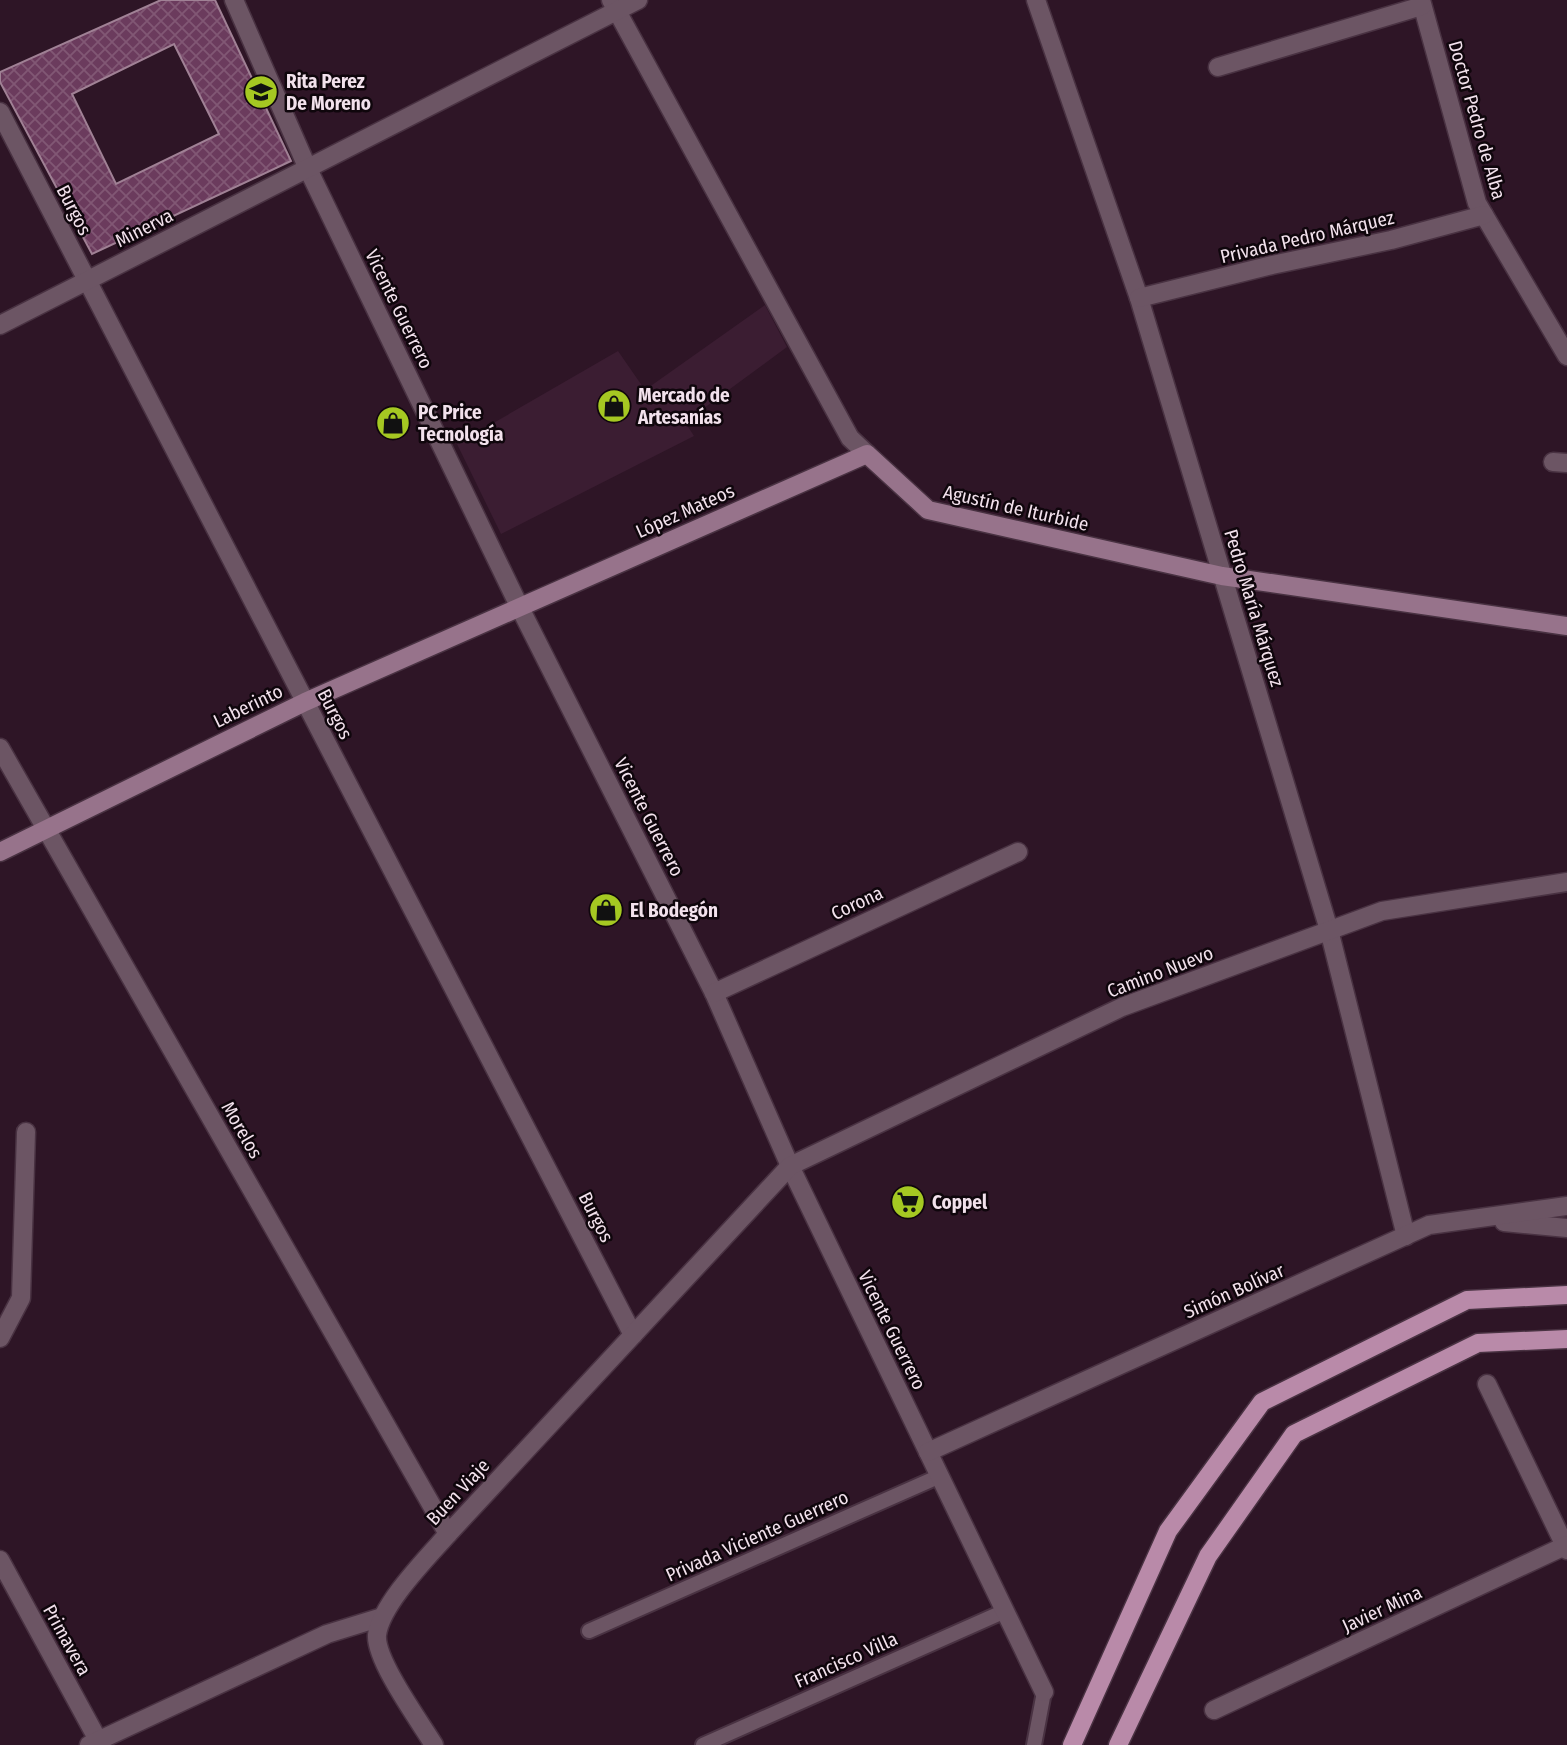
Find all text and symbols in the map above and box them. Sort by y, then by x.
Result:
street label: Doctor Pedro de Alba [1443,38,1511,202]
place label: Rita Perez De Moreno [286,70,371,115]
school or university icon: Rita Perez De Moreno [242,73,280,111]
street label: Burgos [52,181,96,239]
street label: Minerva [111,204,177,252]
street label: Privada Pedro Márquez [1218,206,1397,268]
street label: Vicente Guerrero [360,246,438,372]
place label: Mercado de Artesanías [637,384,730,429]
shop icon: Mercado de Artesanías [595,387,633,425]
place label: PC Price Tecnología [418,401,503,446]
shop icon: PC Price Tecnología [374,404,412,442]
street label: López Mateos [632,479,738,543]
street label: Agustín de Iturbide [941,480,1091,536]
street label: Pedro María Márquez [1219,527,1289,690]
street label: Laberinto [209,679,287,733]
street label: Burgos [313,685,357,743]
street label: Vicente Guerrero [609,754,689,880]
street label: Corona [827,881,887,925]
shop icon: El Bodegón [587,891,625,929]
place label: El Bodegón [630,899,718,922]
street label: Camino Nuevo [1104,941,1216,1003]
street label: Morelos [217,1097,267,1163]
supermarket icon: Coppel [889,1183,927,1221]
street label: Burgos [574,1188,618,1246]
place label: Coppel [932,1191,988,1214]
street label: Simón Bolívar [1180,1258,1288,1323]
street label: Vicente Guerrero [853,1267,931,1393]
street label: Buen Viaje [422,1454,494,1530]
street label: Privada Viciente Guerrero [662,1485,852,1587]
street label: Javier Mina [1338,1580,1426,1638]
street label: Primavera [38,1600,96,1680]
street label: Francisco Villa [791,1627,901,1693]

